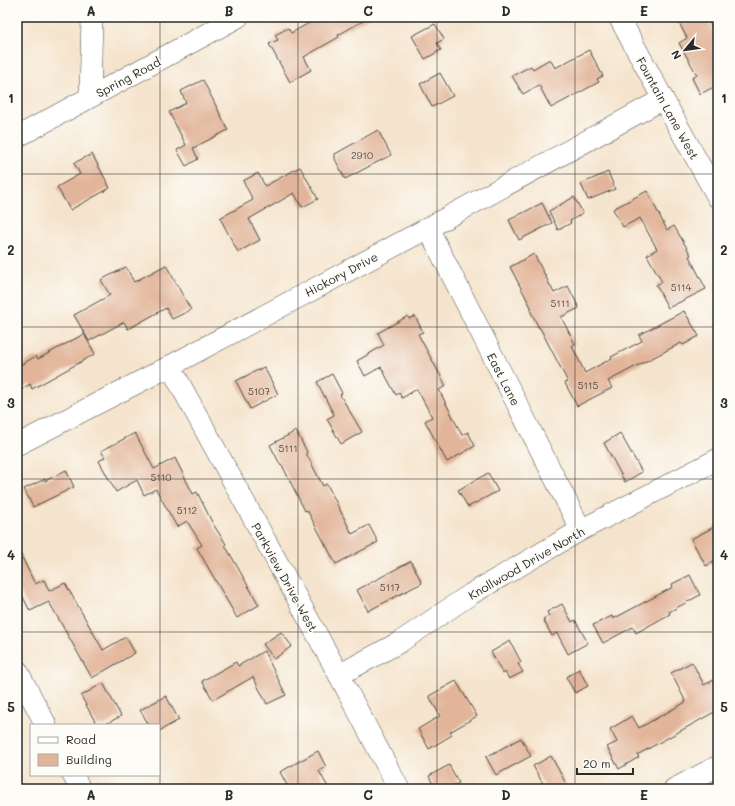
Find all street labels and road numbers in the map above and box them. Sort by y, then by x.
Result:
street label: Spring Road [93,53,164,101]
street label: Fountain Lane West [633,54,703,162]
street label: Hickory Drive [302,248,380,300]
street label: East Lane [484,350,524,408]
street label: Parkview Drive West [248,520,322,634]
street label: Knollwood Drive North [465,523,587,603]

